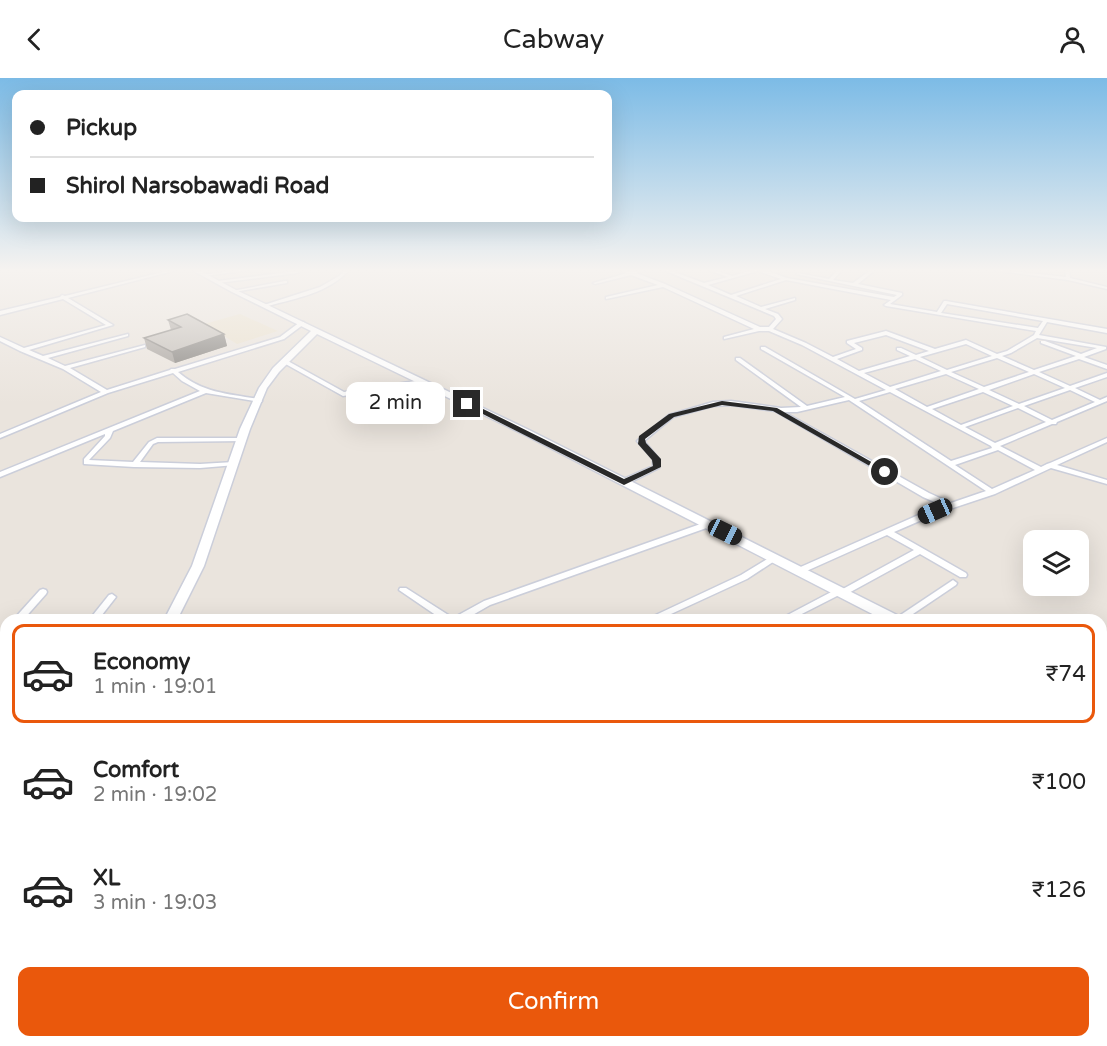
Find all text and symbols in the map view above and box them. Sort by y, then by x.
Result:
icon: back [18,23,51,56]
text: Cabway [503,23,604,56]
icon: person [1056,23,1089,56]
text: Pickup [66,115,137,141]
text: Shirol Narsobawadi Road [66,173,329,199]
callout: 2 min [347,383,446,425]
route end [453,390,480,417]
text: 2 min [369,391,422,415]
route start [871,458,898,485]
car [915,495,955,527]
car [705,516,745,548]
map controls [1023,530,1089,596]
button: layers [1023,530,1089,596]
icon: car [21,647,75,701]
text: Economy [93,649,190,675]
text: ₹74 [1045,661,1086,687]
text: 1 min · 19:01 [93,675,217,699]
icon: car [21,755,75,809]
text: Comfort [93,757,179,783]
text: ₹100 [1032,769,1086,795]
text: 2 min · 19:02 [93,783,217,807]
icon: car [21,863,75,917]
text: XL [93,865,120,891]
text: ₹126 [1032,877,1086,903]
text: 3 min · 19:03 [93,891,217,915]
button: Confirm [18,967,1089,1036]

